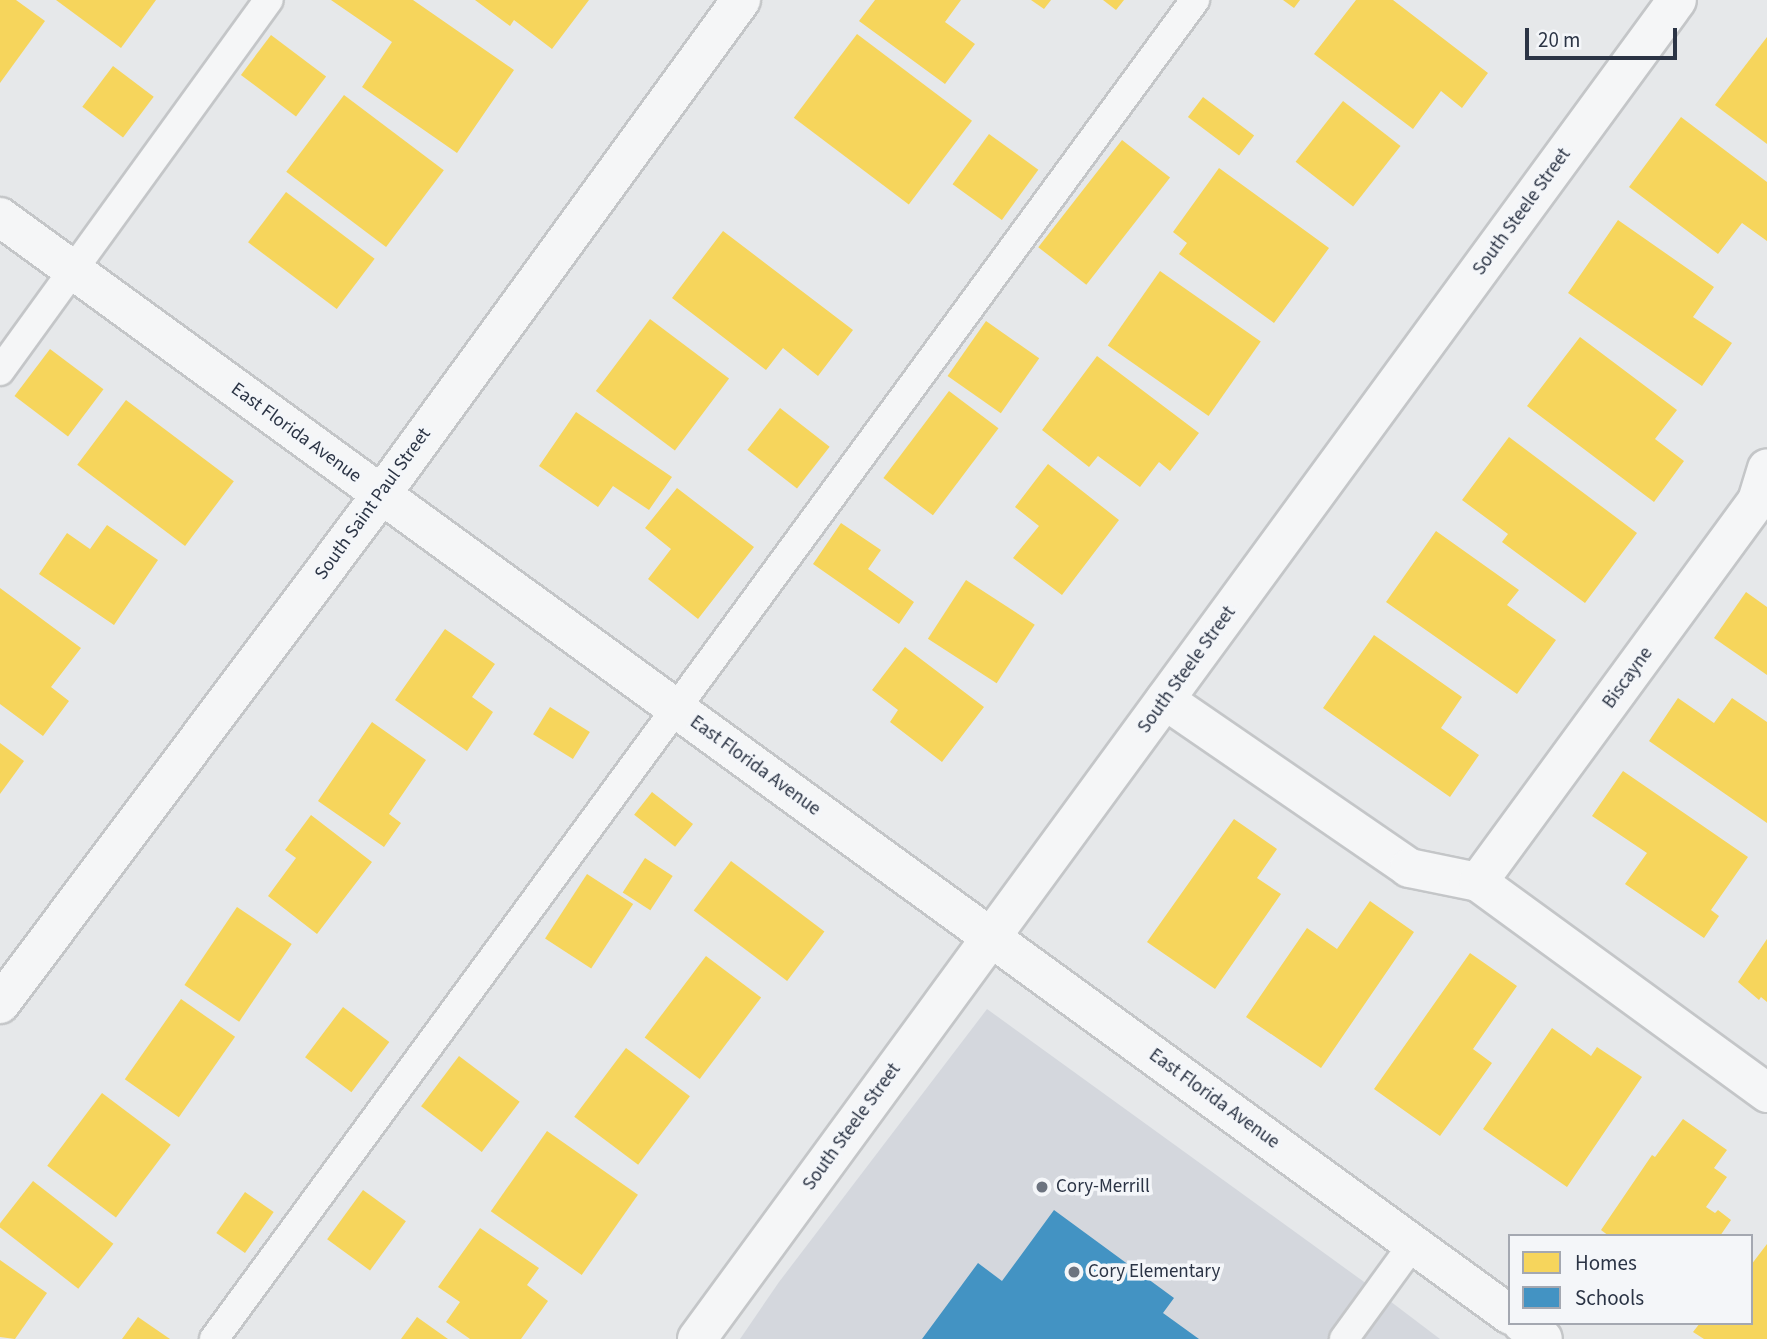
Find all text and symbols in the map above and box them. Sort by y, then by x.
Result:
scale bar [1529,14,1681,58]
text: 20 m [1538,25,1580,55]
street label: South Steele Street [1468,144,1576,280]
street label: East Florida Avenue [226,378,366,488]
street label: South Saint Paul Street [310,423,436,585]
street label: South Steele Street [1133,602,1241,738]
street label: Biscayne [1598,643,1658,713]
street label: East Florida Avenue [685,711,825,821]
street label: East Florida Avenue [1144,1044,1284,1154]
street label: South Steele Street [798,1059,906,1195]
place label: Cory-Merrill [1056,1176,1150,1198]
marker: Cory-Merrill [1034,1179,1050,1195]
legend [1508,1234,1753,1325]
text: Homes [1575,1248,1637,1278]
place label: Cory Elementary [1088,1261,1220,1283]
marker: Cory Elementary [1066,1264,1082,1280]
text: Schools [1575,1283,1644,1313]

